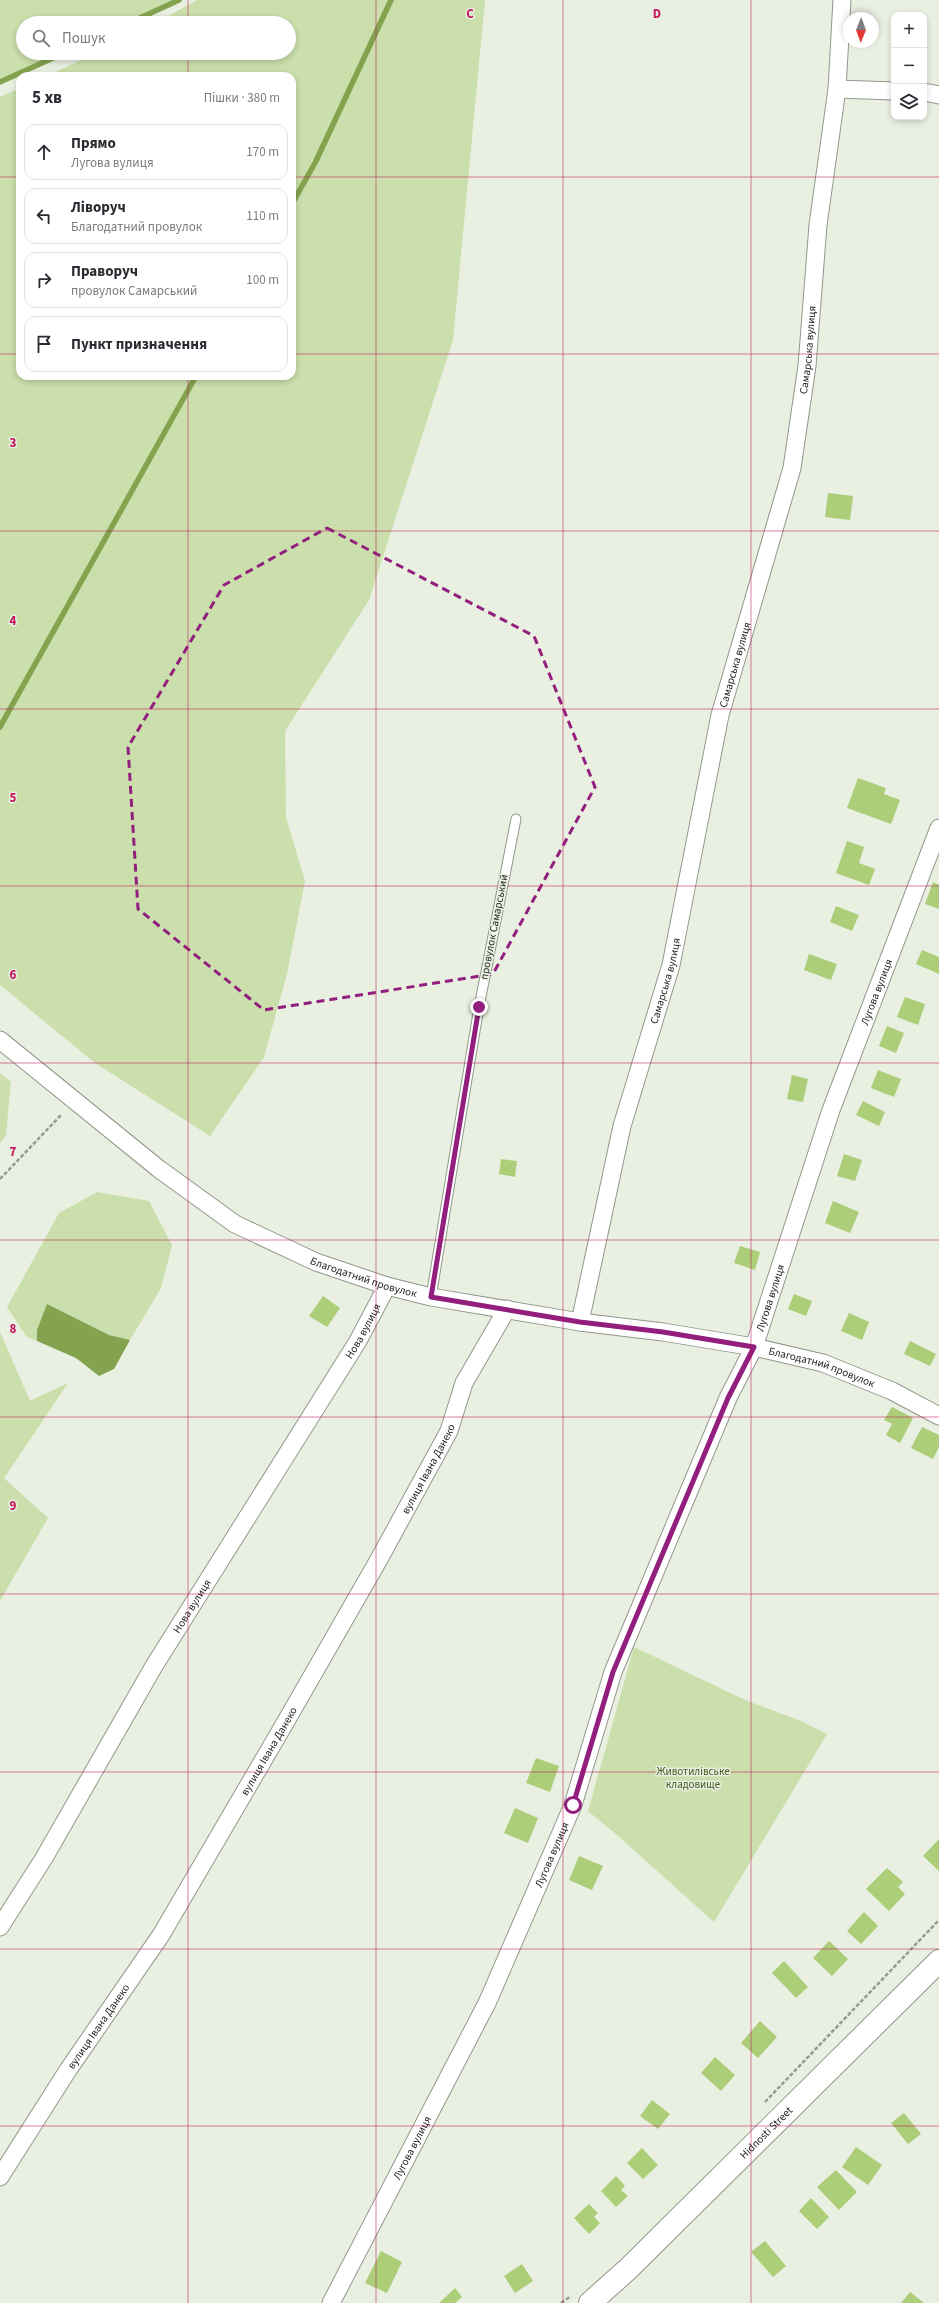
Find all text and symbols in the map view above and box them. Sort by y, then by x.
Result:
text: C [466,5,474,23]
text: D [653,5,661,23]
north arrow [843,12,879,48]
map controls [891,12,927,120]
button: + [891,12,927,48]
search box [16,16,296,60]
icon: search [30,27,52,49]
text: Пошук [62,28,105,49]
button: − [891,48,927,84]
button: layers [891,84,927,120]
text: 5 хв [32,86,62,110]
text: Пішки · 380 m [204,89,280,107]
text: Прямо [71,133,116,154]
icon: ahead [33,141,55,163]
text: 170 m [246,143,279,161]
text: Лугова вулиця [71,154,154,172]
text: Ліворуч [71,197,126,218]
icon: left [33,205,55,227]
text: 110 m [246,207,279,225]
text: Благодатний провулок [71,218,202,236]
text: Праворуч [71,261,138,282]
icon: right [33,269,55,291]
text: 100 m [246,271,279,289]
text: провулок Самарський [71,282,197,300]
street label: Самарська вулиця [795,305,819,395]
icon: arrive [33,333,55,355]
text: Пункт призначення [71,334,207,355]
text: 3 [10,434,17,452]
text: 4 [10,612,17,630]
street label: Самарська вулиця [715,620,754,709]
text: 5 [10,789,17,807]
street label: провулок Самарський [476,873,512,981]
street label: Самарська вулиця [646,937,684,1026]
street label: Лугова вулиця [857,957,896,1027]
text: 6 [10,966,17,984]
route end [470,998,488,1016]
text: 7 [10,1143,17,1161]
street label: Благодатний провулок [308,1253,419,1301]
street label: Лугова вулиця [752,1262,788,1333]
street label: Нова вулиця [341,1301,384,1361]
text: 8 [10,1320,17,1338]
street label: Благодатний провулок [767,1343,878,1391]
street label: вулиця Івана Данеко [398,1422,458,1517]
text: 9 [10,1497,17,1515]
street label: Нова вулиця [169,1576,214,1636]
street label: вулиця Івана Данеко [237,1704,300,1798]
park label: Животилівське кладовище [656,1764,730,1792]
route start [564,1796,582,1814]
street label: Лугова вулиця [531,1819,572,1890]
street label: вулиця Івана Данеко [64,1981,133,2072]
street label: Hidnosti Street [736,2103,796,2162]
street label: Лугова вулиця [389,2113,435,2182]

